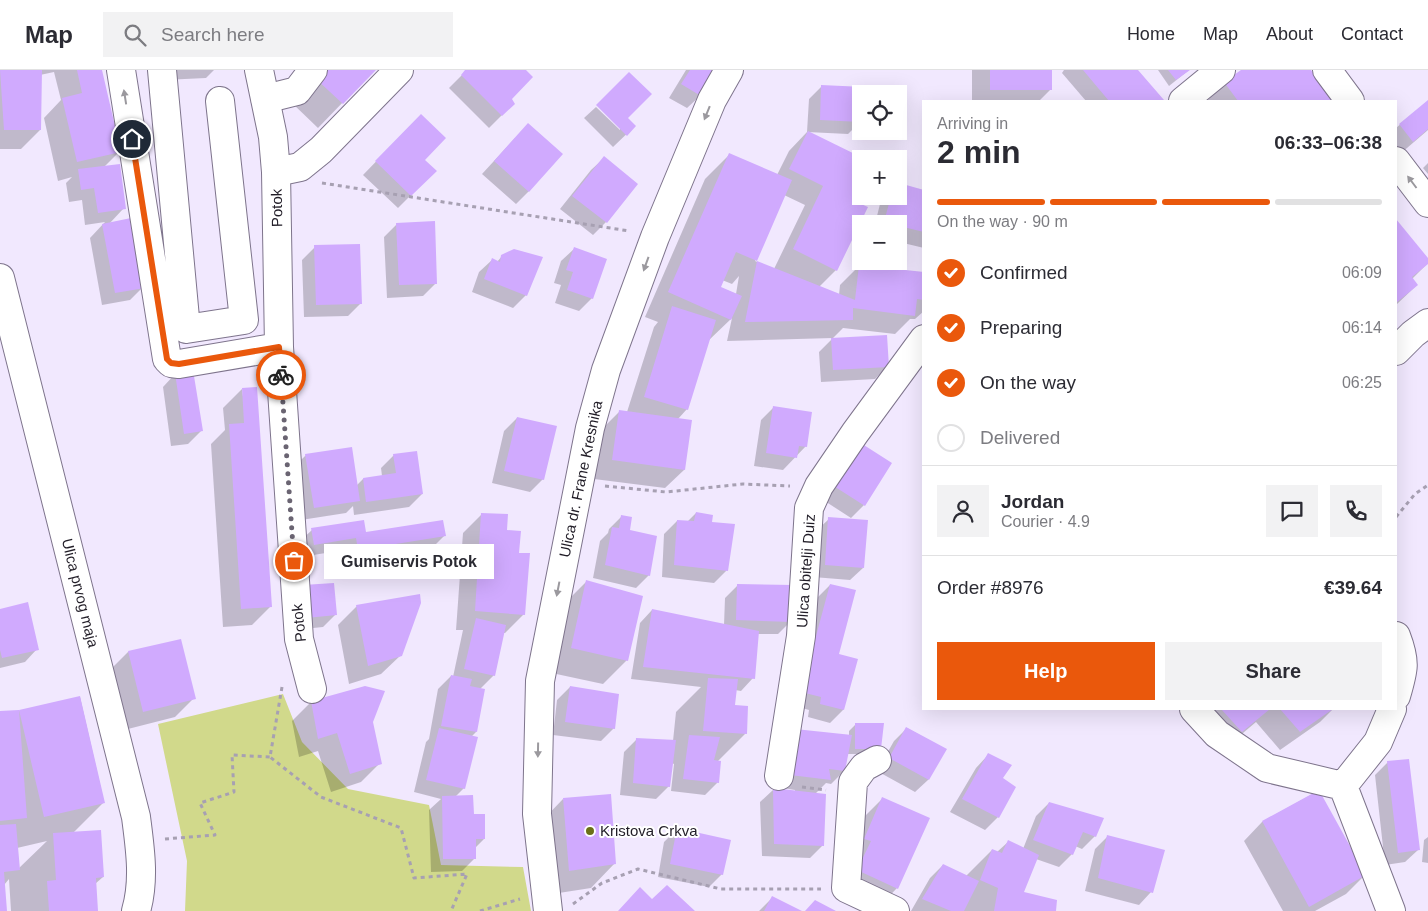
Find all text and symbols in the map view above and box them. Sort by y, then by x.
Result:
search box [103,12,453,57]
text: Map [25,21,73,48]
icon: search [121,21,149,49]
text: Search here [161,24,265,45]
text: Home [1127,24,1175,44]
text: Map [1203,24,1238,44]
text: About [1266,24,1313,44]
text: Contact [1341,24,1403,44]
map controls [852,85,907,270]
button: locate [852,85,907,140]
one-way arrow [121,88,129,104]
one-way arrow [702,106,710,120]
text: Arriving in [937,115,1008,132]
pin [111,118,153,160]
icon: home [118,125,146,153]
text: 06:33–06:38 [1274,132,1382,153]
text: 2 min [937,134,1021,170]
button: + [852,150,907,205]
one-way arrow [1407,175,1417,189]
street label: Potok [268,188,285,227]
text: On the way · 90 m [937,213,1068,230]
button: − [852,215,907,270]
one-way arrow [642,257,650,272]
icon: check [937,259,965,287]
text: Confirmed [980,262,1068,283]
text: 06:09 [1342,264,1382,281]
icon: check [937,314,965,342]
text: Preparing [980,317,1062,338]
text: 06:14 [1342,319,1382,336]
courier [256,350,306,400]
icon: bike [267,361,295,389]
icon: check [937,369,965,397]
text: On the way [980,372,1076,393]
text: 06:25 [1342,374,1382,391]
street label: Ulica dr. Frane Kresnika [556,398,606,559]
text: Delivered [980,427,1060,448]
button: person [937,485,989,537]
button: chat [1266,485,1318,537]
button: phone [1330,485,1382,537]
text: Jordan [1001,491,1064,512]
street label: Ulica obitelji Duiz [793,513,818,629]
text: Courier · 4.9 [1001,513,1090,530]
street label: Ulica prvog maja [59,537,102,650]
pin [273,540,315,582]
callout: Gumiservis Potok [324,544,494,578]
icon: bag [280,547,308,575]
text: Gumiservis Potok [341,553,477,570]
text: Order #8976 [937,577,1044,598]
text: €39.64 [1324,577,1382,598]
one-way arrow [554,581,562,597]
street label: Potok [288,603,309,643]
button: Help [937,642,1155,700]
button: Share [1165,642,1382,700]
one-way arrow [534,742,542,758]
place label: Kristova Crkva [600,822,698,839]
marker: Kristova Crkva [584,825,596,837]

